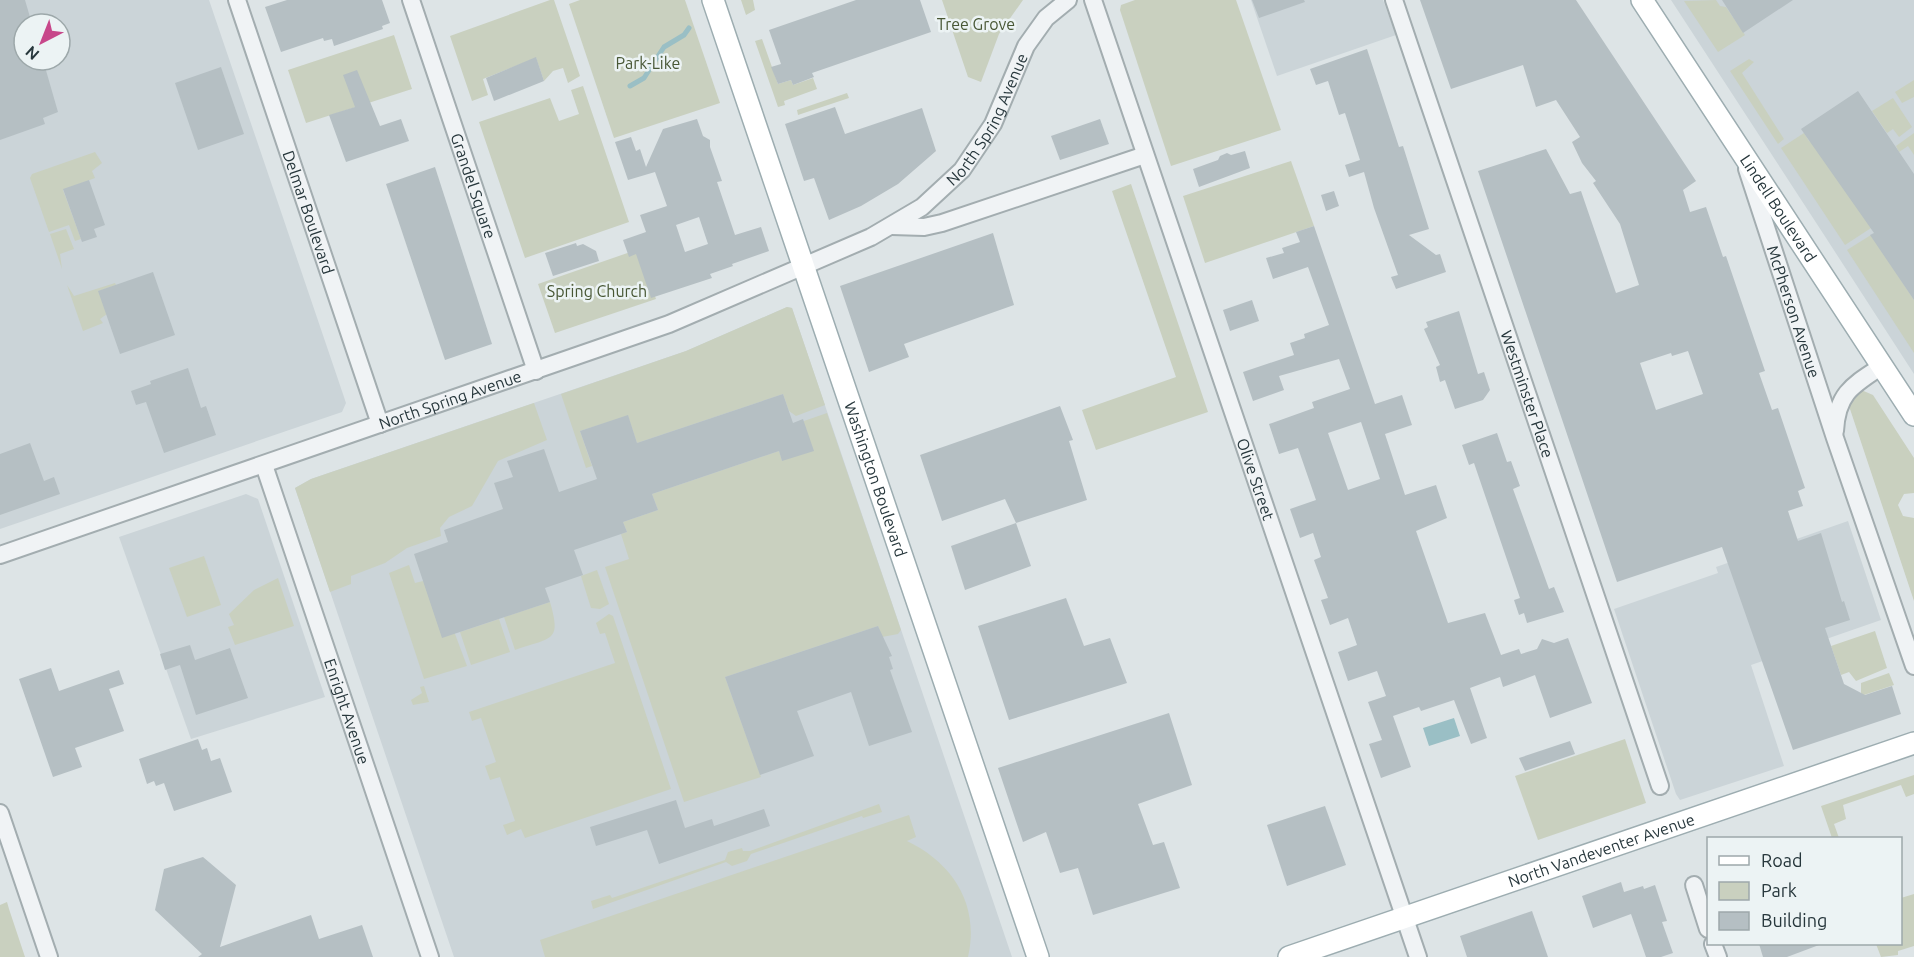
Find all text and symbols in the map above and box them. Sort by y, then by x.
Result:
north arrow [12,12,72,72]
park label: Tree Grove [937,15,1015,33]
text: N [22,42,42,64]
street label: North Spring Avenue [943,50,1031,189]
park label: Park-Like [616,54,680,72]
street label: Grandel Square [447,131,500,241]
street label: Delmar Boulevard [279,148,338,276]
street label: Lindell Boulevard [1737,151,1820,265]
street label: McPherson Avenue [1764,243,1824,380]
park label: Spring Church [547,282,647,300]
street label: Westminster Place [1497,328,1557,460]
street label: North Spring Avenue [376,367,524,433]
street label: Washington Boulevard [841,399,910,559]
street label: Olive Street [1233,436,1278,523]
street label: Enright Avenue [321,656,373,767]
street label: North Vandeventer Avenue [1506,810,1697,890]
legend [1707,837,1902,945]
text: Road [1761,850,1803,870]
text: Park [1761,880,1797,900]
text: Building [1761,910,1827,930]

